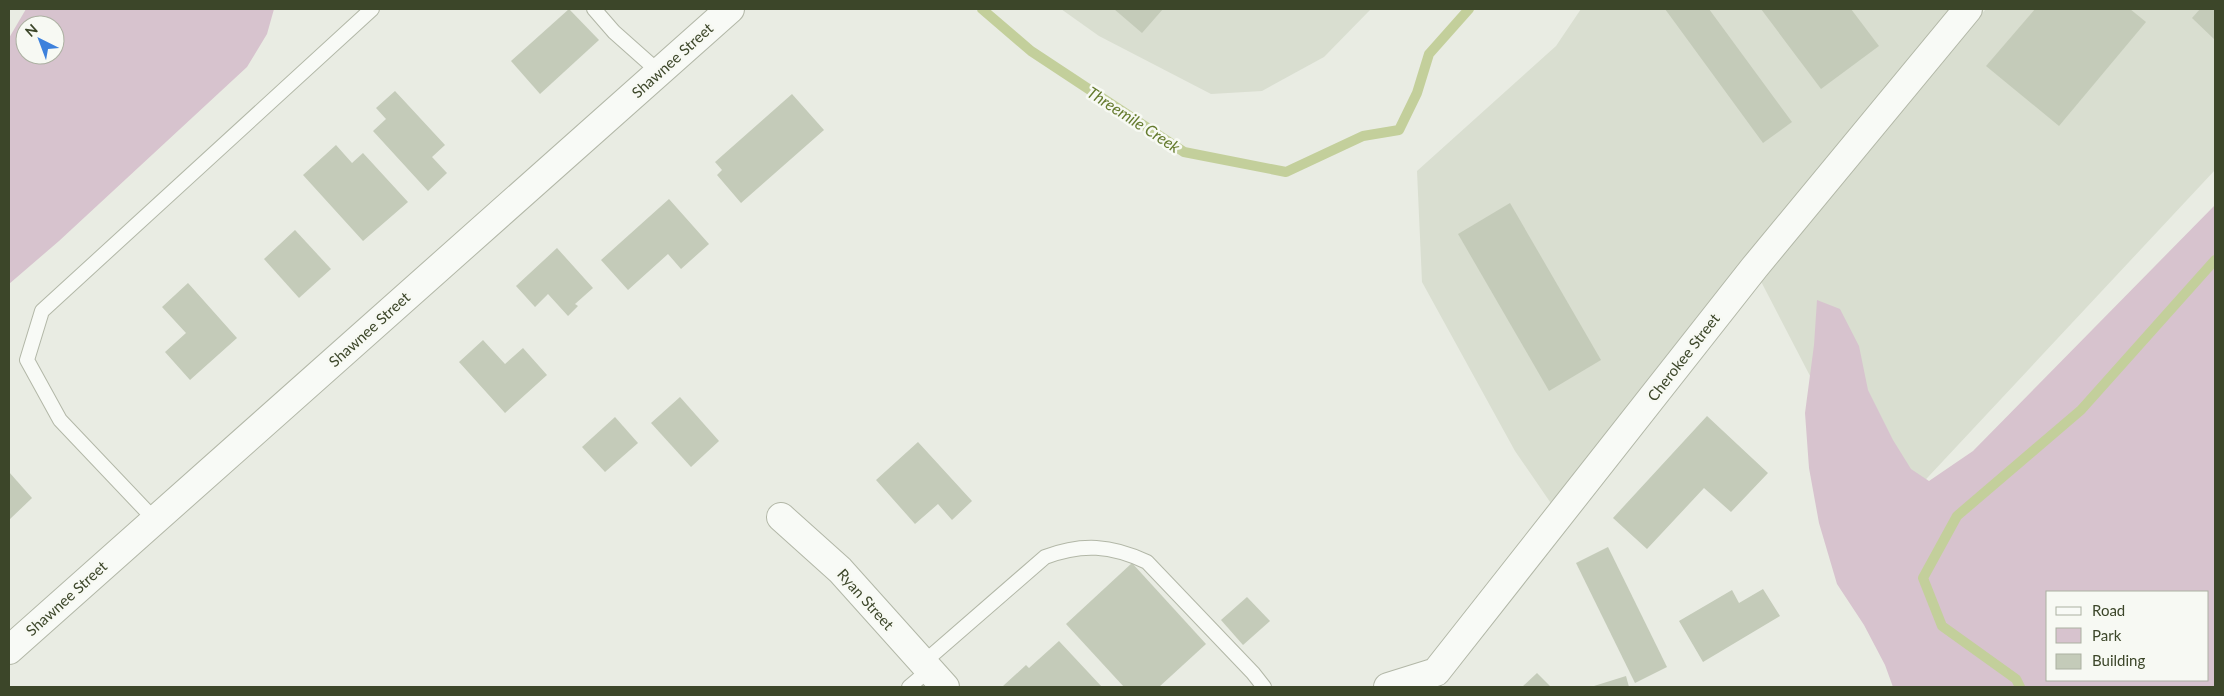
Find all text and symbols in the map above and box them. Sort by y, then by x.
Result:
north arrow [15,15,65,65]
street label: Shawnee Street [628,18,717,101]
text: N [21,20,41,40]
water label: Threemile Creek [1084,82,1184,156]
street label: Shawnee Street [325,287,414,370]
street label: Cherokee Street [1643,309,1723,404]
street label: Shawnee Street [22,556,111,639]
street label: Ryan Street [834,565,898,634]
legend [2046,591,2209,681]
text: Road [2092,601,2125,619]
text: Park [2092,626,2122,644]
text: Building [2092,651,2145,669]

